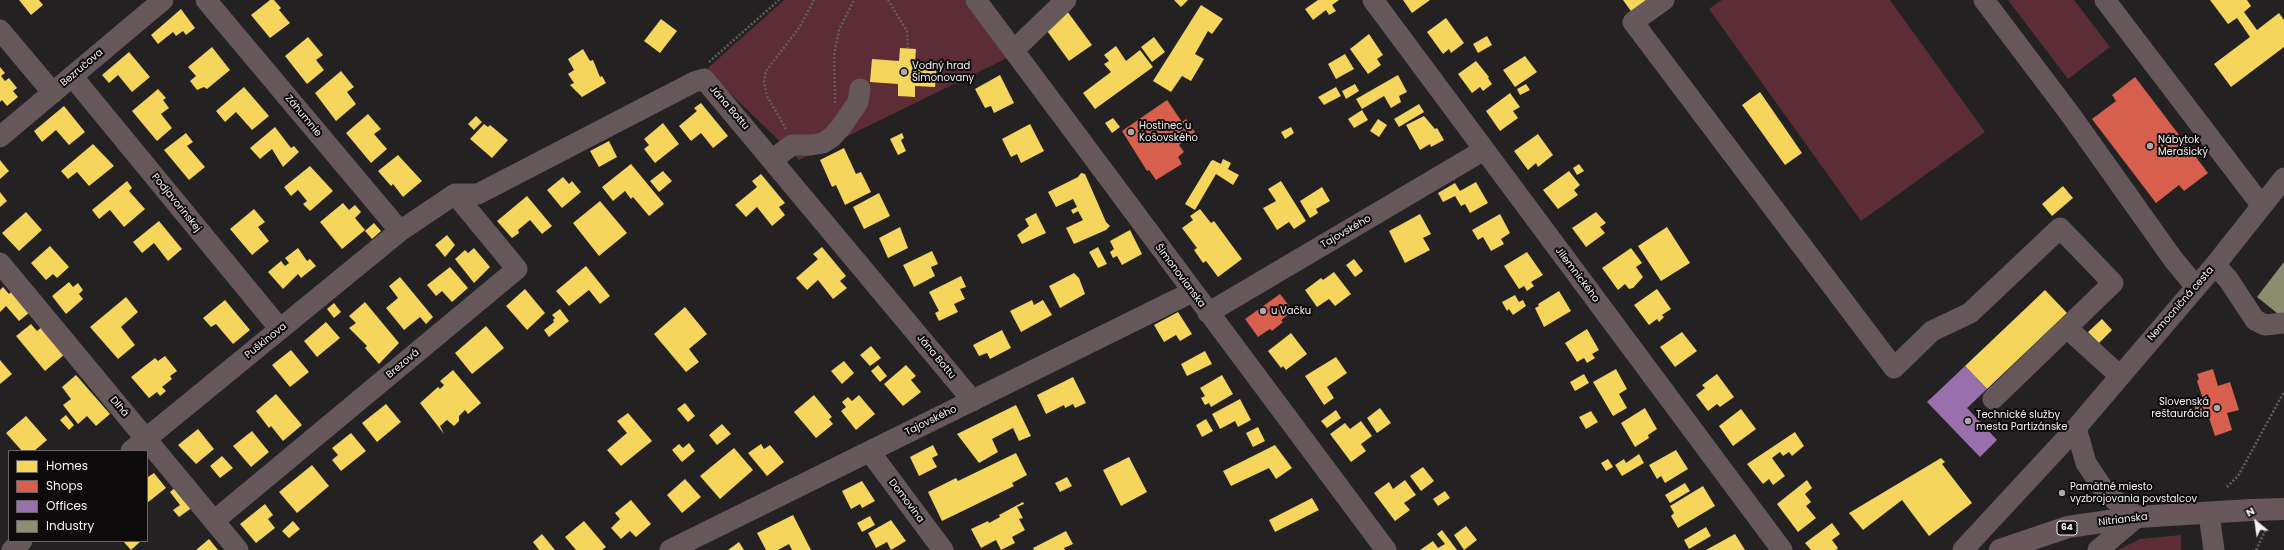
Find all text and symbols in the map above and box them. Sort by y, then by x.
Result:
street label: Bezručova [58,47,106,89]
place label: Vodný hrad Šimonovany [912,60,974,84]
marker: Vodný hrad Šimonovany [899,67,909,77]
street label: Jána Bottu [707,84,751,132]
street label: Záhumnie [282,93,324,139]
place label: Hostinec u Košovského [1139,120,1198,144]
marker: Hostinec u Košovského [1126,127,1136,137]
place label: Nábytok Merašický [2158,134,2208,158]
marker: Nábytok Merašický [2145,141,2155,151]
street label: Podjavorinskej [149,171,203,235]
street label: Tajovského [1319,213,1373,251]
street label: Šimonovianska [1152,242,1208,310]
street label: Jilemnického [1552,245,1602,305]
street label: Nemocničná cesta [2145,264,2217,344]
place label: u Vačku [1271,305,1311,317]
marker: u Vačku [1258,306,1268,316]
street label: Puškinova [243,321,289,361]
street label: Jána Bottu [914,332,958,382]
street label: Brezová [384,347,422,381]
street label: Dlhá [107,394,131,420]
place label: Slovenská reštaurácia [2151,396,2209,420]
street label: Tajovského [903,403,959,439]
marker: Slovenská reštaurácia [2212,403,2222,413]
place label: Technické služby mesta Partizánske [1976,409,2067,432]
marker: Technické služby mesta Partizánske [1963,416,1973,426]
legend [8,450,148,542]
text: Homes [46,457,88,474]
text: Shops [46,477,83,494]
street label: Domovina [886,477,926,525]
place label: Pamätné miesto vyzbrojovania povstalcov [2070,481,2197,504]
marker: Pamätné miesto vyzbrojovania povstalcov [2057,488,2067,498]
text: Offices [46,497,87,514]
north arrow [2236,502,2276,542]
text: N [2243,503,2258,521]
street label: Nitrianska [2098,511,2148,529]
text: Industry [46,517,94,534]
road number: 64 [2057,521,2077,535]

